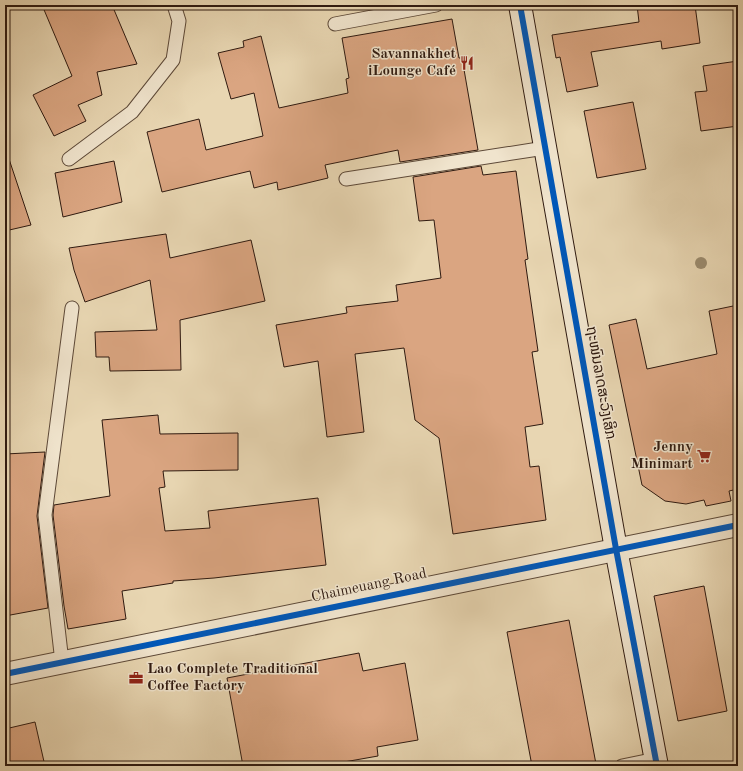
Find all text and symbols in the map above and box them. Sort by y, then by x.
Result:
place label: Savannakhet iLounge Café [368,47,457,79]
restaurant icon: Savannakhet iLounge Café [459,55,475,71]
street label: ຖະໜົນລາດສະວົງເສິກ [583,325,620,441]
place label: Jenny Minimart [631,440,694,472]
supermarket icon: Jenny Minimart [696,448,712,464]
street label: Chaimeuang Road [310,566,428,606]
place label: Lao Complete Traditional Coffee Factory [147,662,318,694]
office icon: Lao Complete Traditional Coffee Factory [128,670,144,686]

